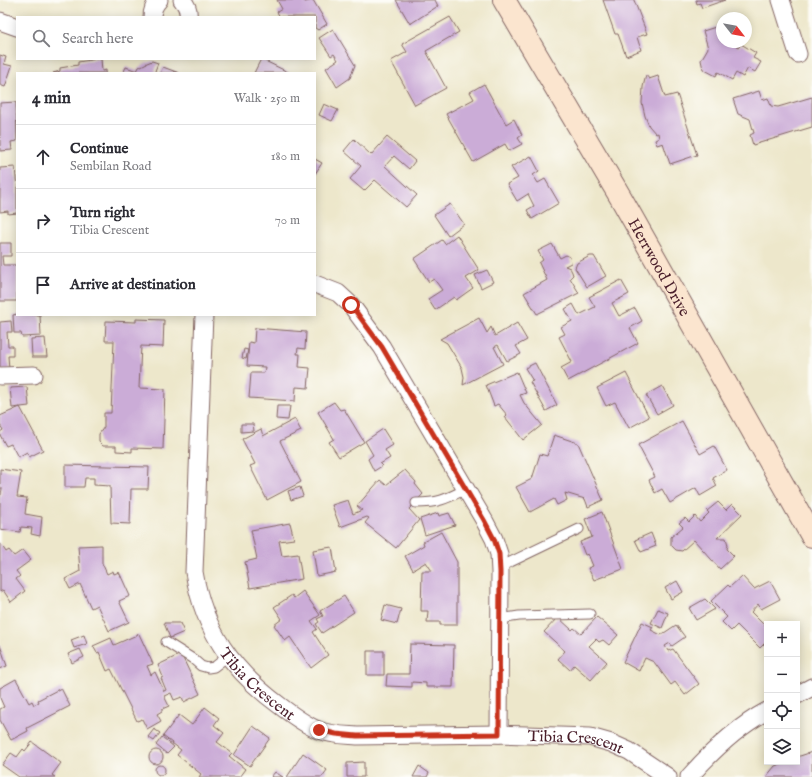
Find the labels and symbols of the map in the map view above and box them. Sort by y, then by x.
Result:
north arrow [716,12,752,48]
street label: Herrwood Drive [622,215,694,320]
route start [342,296,360,314]
street label: Tibia Crescent [214,644,299,726]
route end [310,721,328,739]
street label: Tibia Crescent [527,727,627,760]

